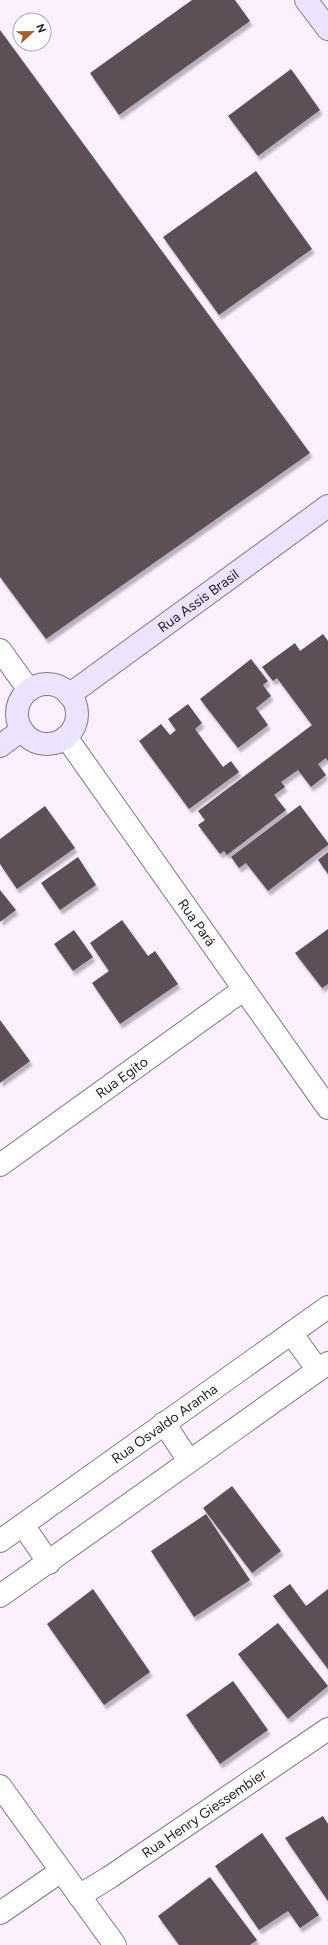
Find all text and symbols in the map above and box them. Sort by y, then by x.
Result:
north arrow [12,12,52,52]
text: N [33,22,48,35]
street label: Rua Assis Brasil [155,566,242,636]
street label: Rua Pará [174,896,219,950]
street label: Rua Egito [93,1053,151,1102]
street label: Rua Osvaldo Aranha [109,1381,221,1468]
street label: Rua Henry Giessembier [139,1765,270,1862]

